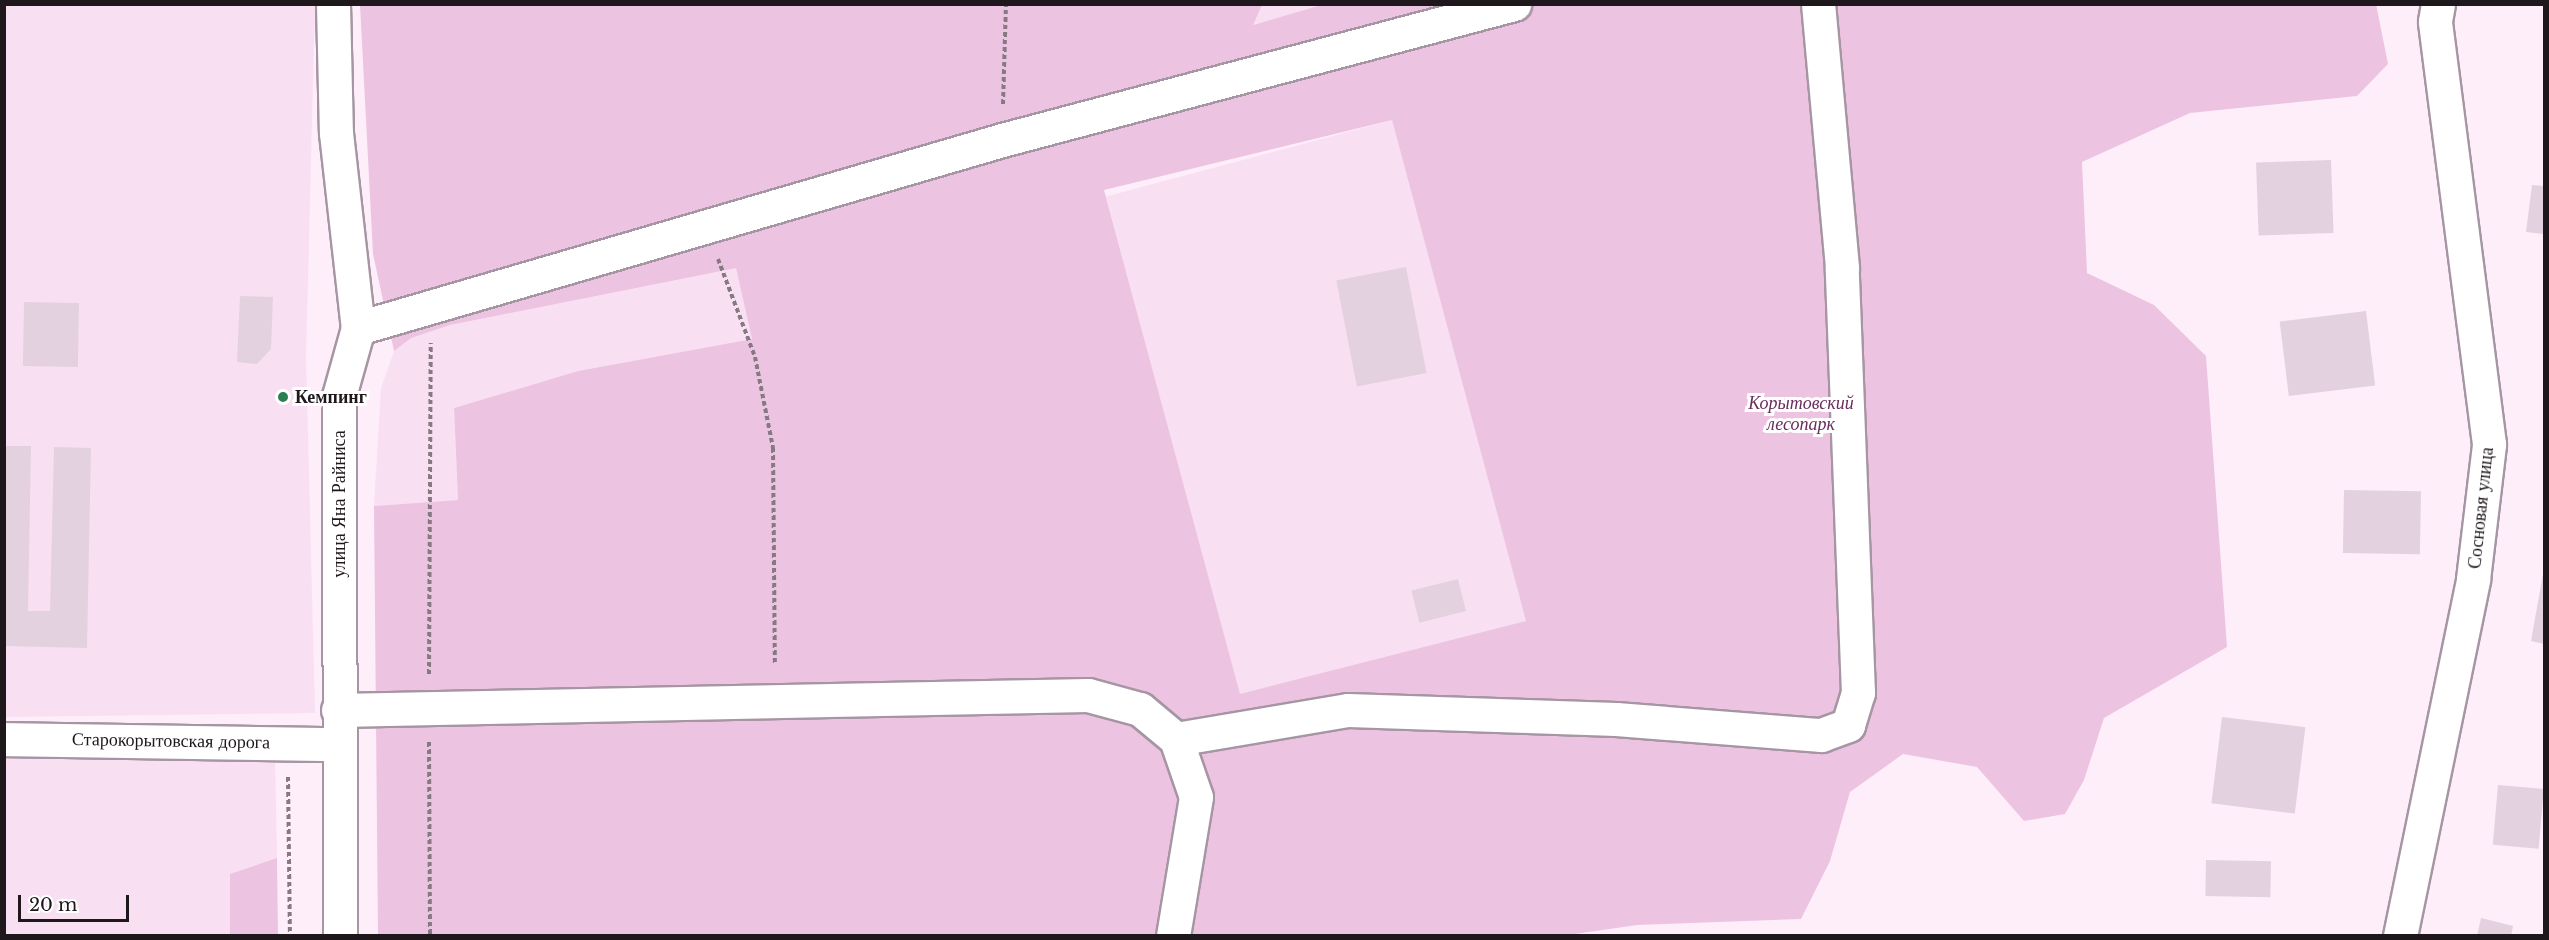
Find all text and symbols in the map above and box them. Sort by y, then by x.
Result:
place label: Кемпинг [295,386,367,408]
marker: Кемпинг [276,390,290,404]
park label: Корытовский лесопарк [1748,393,1854,436]
street label: улица Яна Райниса [328,430,350,578]
street label: Сосновая улица [2464,446,2498,570]
street label: Старокорытовская дорога [72,728,270,754]
scale bar [21,883,132,921]
text: 20 m [29,894,77,916]

